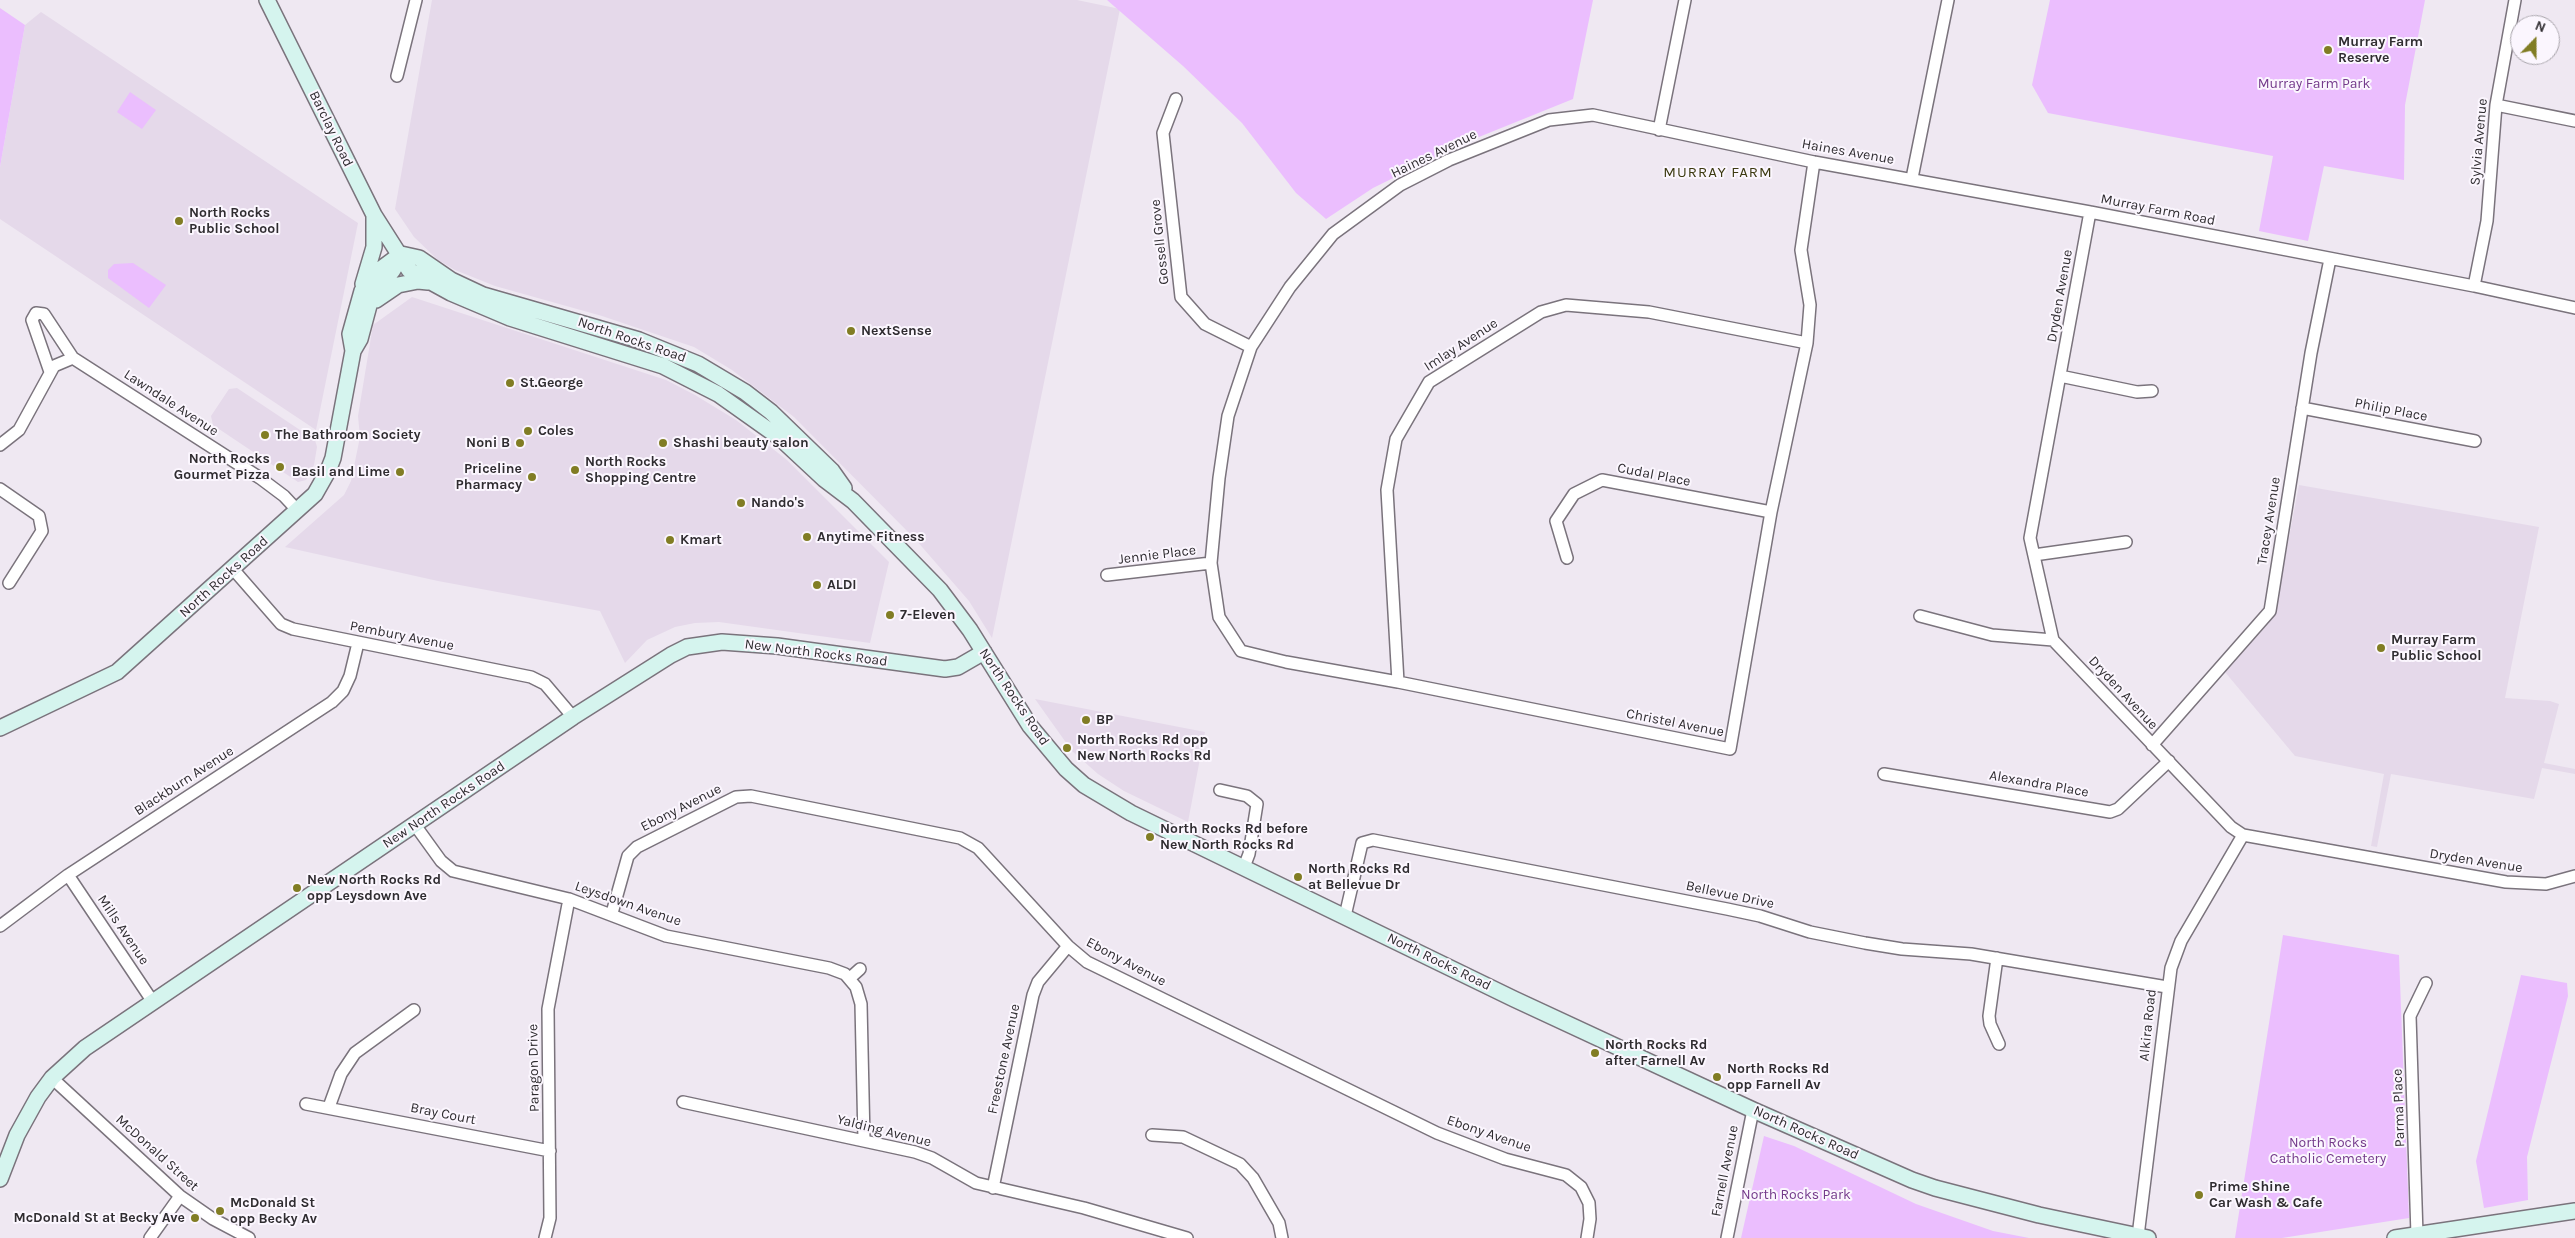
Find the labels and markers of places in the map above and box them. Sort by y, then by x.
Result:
place label: Murray Farm Reserve [2338,34,2423,66]
marker: Murray Farm Reserve [2322,44,2334,56]
place label: North Rocks Public School [189,205,279,238]
marker: North Rocks Public School [173,215,185,227]
place label: NextSense [861,323,932,339]
marker: NextSense [845,325,857,337]
place label: St.George [520,375,583,391]
marker: St.George [504,377,516,389]
place label: Coles [538,423,574,439]
marker: Coles [522,425,534,437]
place label: The Bathroom Society [275,427,421,443]
marker: The Bathroom Society [259,429,271,441]
place label: Noni B [466,435,510,451]
place label: Shashi beauty salon [673,435,809,451]
marker: Noni B [514,437,526,449]
marker: Shashi beauty salon [657,437,669,449]
place label: North Rocks Gourmet Pizza [174,451,270,484]
place label: North Rocks Shopping Centre [585,454,696,487]
marker: North Rocks Gourmet Pizza [274,461,286,473]
place label: Priceline Pharmacy [456,461,522,494]
place label: Basil and Lime [292,464,390,480]
marker: North Rocks Shopping Centre [569,464,581,476]
marker: Basil and Lime [394,466,406,478]
marker: Priceline Pharmacy [526,471,538,483]
place label: Nando's [751,495,804,511]
marker: Nando's [735,497,747,509]
place label: Anytime Fitness [817,529,925,545]
marker: Anytime Fitness [801,531,813,543]
place label: Kmart [680,532,722,548]
marker: Kmart [664,534,676,546]
place label: ALDI [827,577,857,593]
marker: ALDI [811,579,823,591]
place label: 7-Eleven [900,607,955,623]
marker: 7-Eleven [884,609,896,621]
place label: Murray Farm Public School [2391,632,2481,664]
marker: Murray Farm Public School [2375,642,2387,654]
place label: BP [1096,712,1113,728]
marker: BP [1080,714,1092,726]
place label: North Rocks Rd opp New North Rocks Rd [1077,732,1211,764]
marker: North Rocks Rd opp New North Rocks Rd [1061,742,1073,754]
place label: North Rocks Rd before New North Rocks Rd [1160,821,1308,854]
marker: North Rocks Rd before New North Rocks Rd [1144,831,1156,843]
place label: North Rocks Rd at Bellevue Dr [1308,861,1410,894]
marker: North Rocks Rd at Bellevue Dr [1292,871,1304,883]
place label: New North Rocks Rd opp Leysdown Ave [307,872,441,904]
marker: New North Rocks Rd opp Leysdown Ave [291,882,303,894]
place label: North Rocks Rd after Farnell Av [1605,1037,1707,1070]
marker: North Rocks Rd after Farnell Av [1589,1047,1601,1059]
place label: North Rocks Rd opp Farnell Av [1727,1061,1829,1094]
marker: North Rocks Rd opp Farnell Av [1711,1071,1723,1083]
place label: Prime Shine Car Wash & Cafe [2209,1179,2322,1212]
marker: Prime Shine Car Wash & Cafe [2193,1189,2205,1201]
place label: McDonald St opp Becky Av [230,1195,317,1228]
marker: McDonald St opp Becky Av [214,1205,226,1217]
place label: McDonald St at Becky Ave [13,1210,185,1226]
marker: McDonald St at Becky Ave [189,1212,201,1224]

